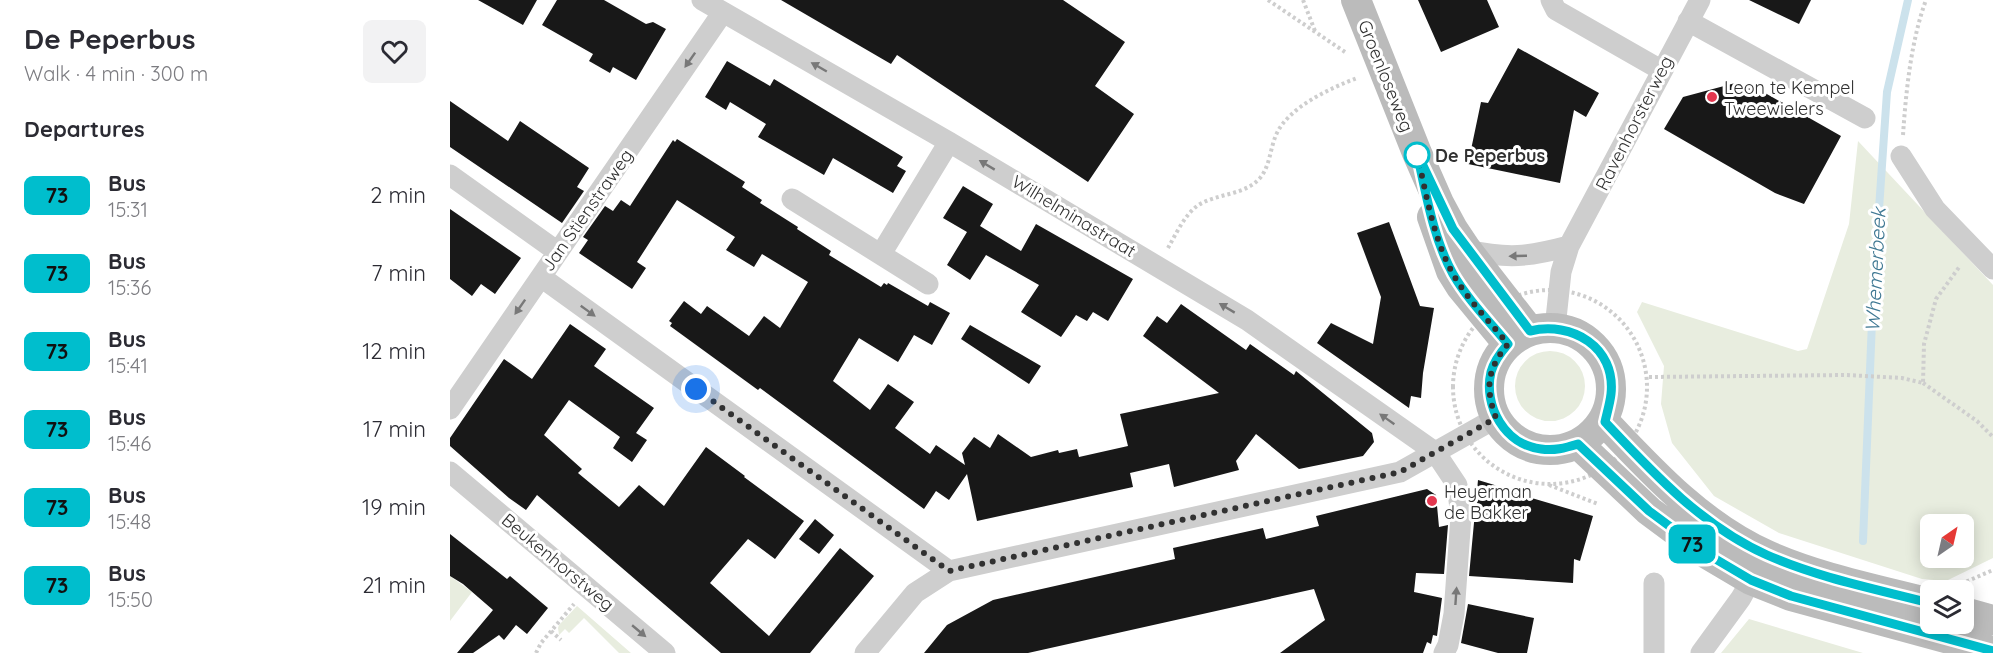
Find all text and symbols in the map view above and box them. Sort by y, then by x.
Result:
street label: Groenloseweg [1353,17,1419,135]
button: heart [363,20,426,83]
text: De Peperbus [24,21,196,56]
one-way arrow [684,52,696,68]
street label: Ravenhorsterweg [1590,52,1678,194]
text: Walk · 4 min · 300 m [24,61,208,86]
one-way arrow [811,61,827,72]
place label: Leon te Kempel Tweewielers [1724,76,1855,120]
marker: Leon te Kempel Tweewielers [1705,90,1719,104]
text: Departures [24,115,145,143]
marker: De Peperbus [1404,142,1430,168]
street label: Jan Stienstraweg [536,144,638,276]
place label: De Peperbus [1435,144,1546,167]
one-way arrow [979,159,995,170]
text: Bus [108,169,146,197]
street label: Wilhelminastraat [1008,170,1140,262]
text: 2 min [370,181,426,209]
text: 73 [46,182,68,208]
text: 15:31 [108,197,148,222]
water label: Whemerbeek [1859,205,1891,333]
text: Bus [108,247,146,275]
one-way arrow [1509,252,1528,261]
text: 7 min [371,259,426,287]
text: 73 [46,260,68,286]
text: 15:36 [108,275,151,300]
one-way arrow [514,299,526,315]
one-way arrow [1219,302,1235,313]
one-way arrow [581,305,596,317]
text: Bus [108,325,146,353]
text: 12 min [362,337,426,365]
text: 73 [46,338,68,364]
text: 15:41 [108,353,148,378]
your location [681,374,711,404]
text: Bus [108,403,146,431]
one-way arrow [1379,413,1395,425]
text: 17 min [363,415,426,443]
text: 73 [46,416,68,442]
text: 15:46 [108,431,151,456]
place label: Heyerman de Bakker [1444,480,1532,524]
text: Bus [108,481,146,509]
text: 19 min [362,493,426,521]
text: 73 [46,494,68,520]
marker: Heyerman de Bakker [1425,494,1439,508]
street label: Beukenhorstweg [497,508,619,616]
text: 15:48 [108,509,151,534]
north arrow [1920,514,1974,568]
map controls [1920,514,1974,634]
line badge: 73 [1665,524,1719,564]
text: 73 [1681,531,1703,557]
text: Bus [108,559,146,587]
text: 21 min [362,571,426,599]
text: 73 [46,572,68,598]
button: layers [1920,580,1974,634]
text: 15:50 [108,587,153,612]
one-way arrow [1451,587,1460,606]
one-way arrow [631,624,646,637]

